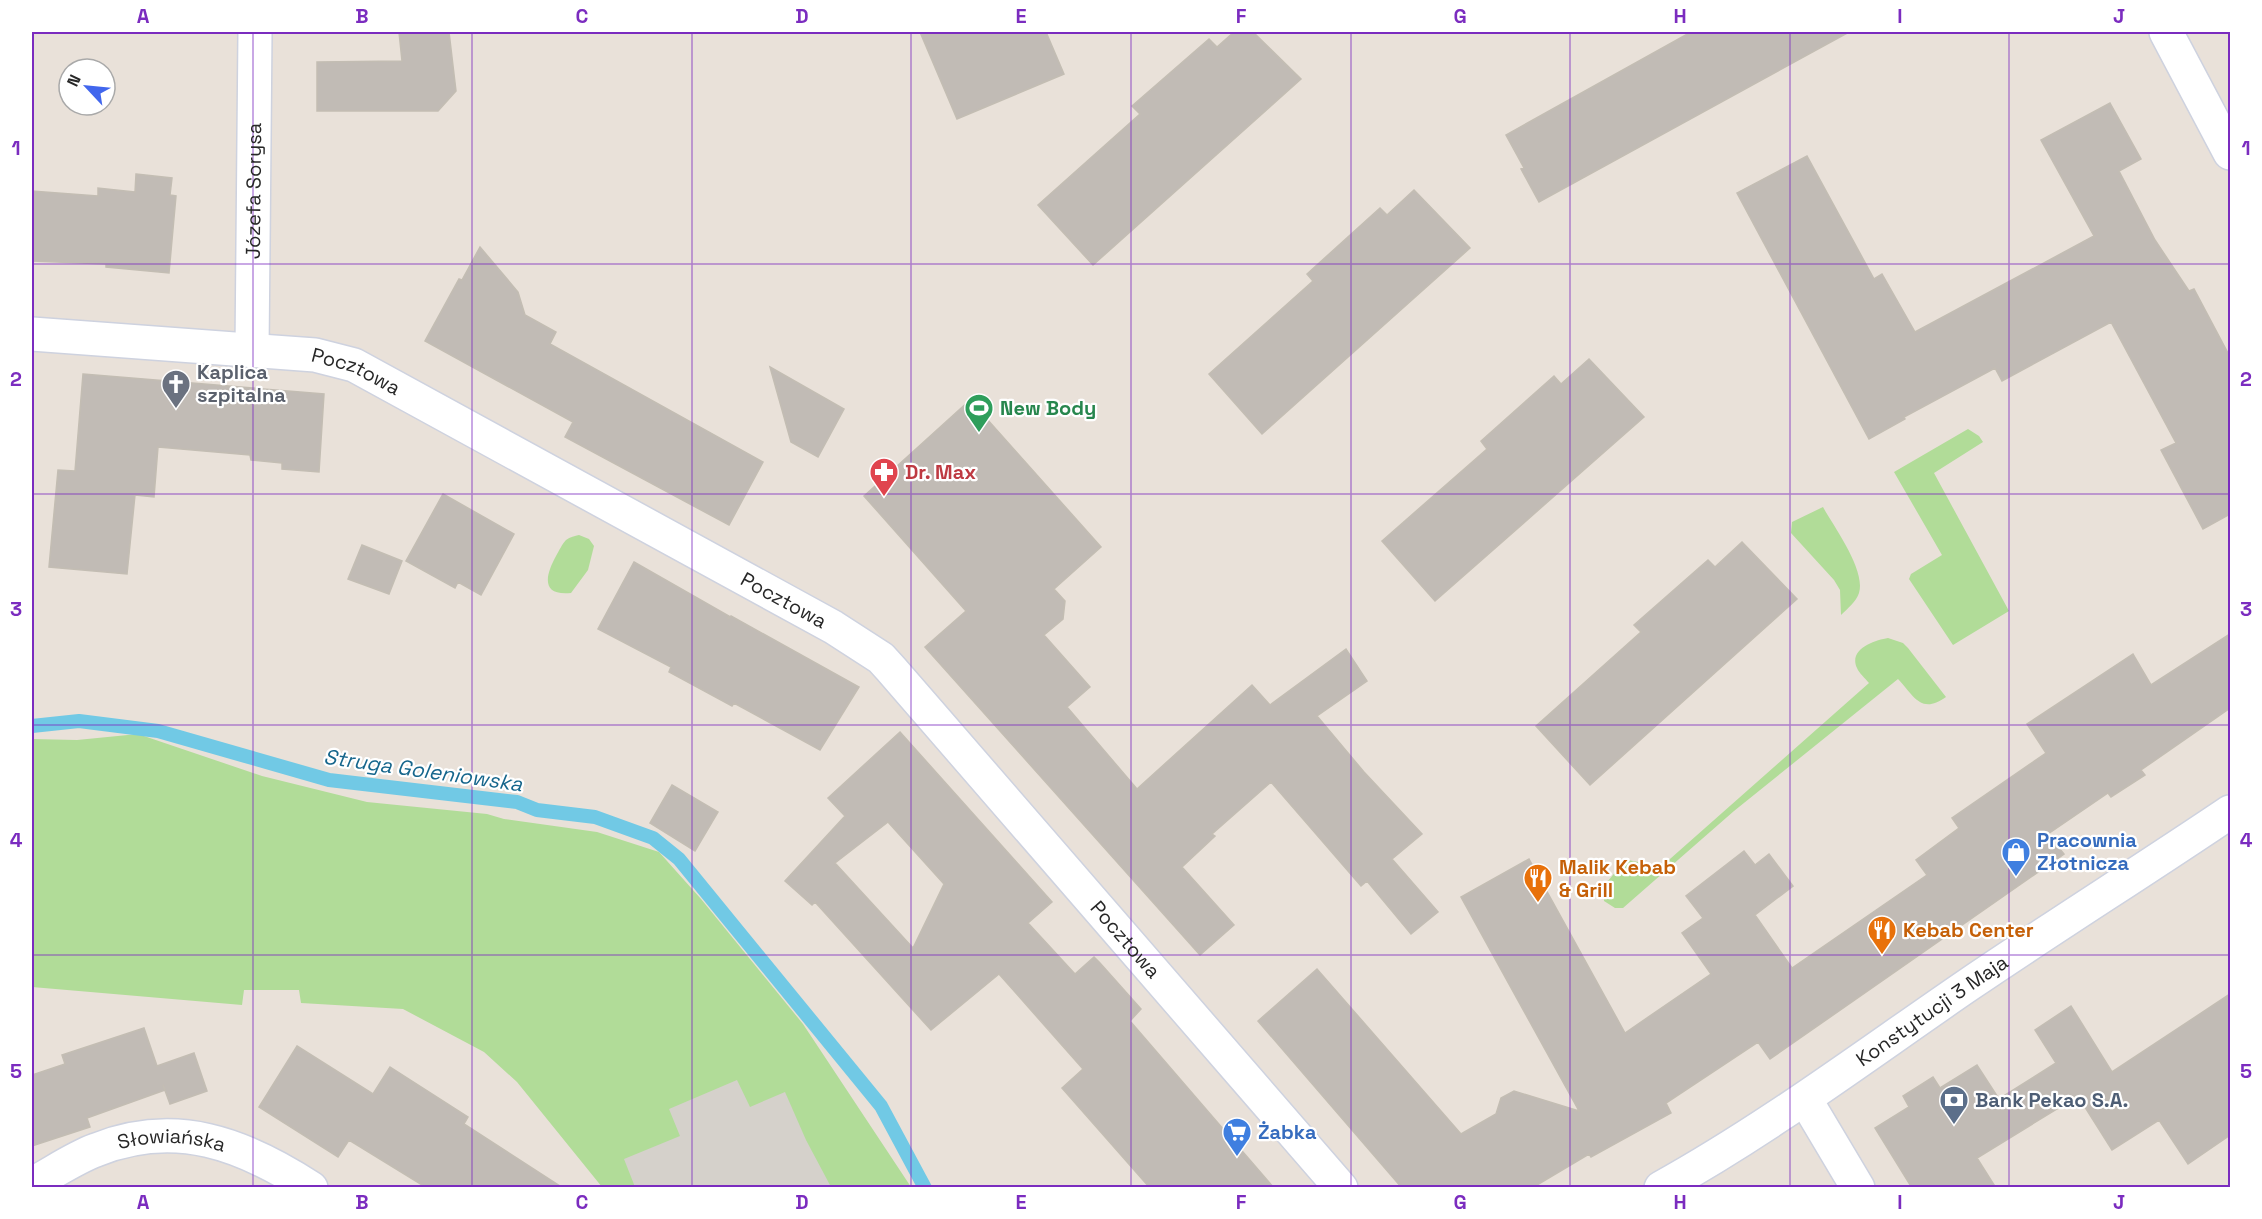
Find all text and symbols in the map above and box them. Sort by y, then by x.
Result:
text: A [137,3,150,29]
text: B [355,3,369,29]
text: C [576,3,589,29]
text: D [795,3,809,29]
text: E [1015,3,1027,29]
text: F [1236,3,1247,29]
text: G [1453,3,1467,29]
text: H [1673,3,1687,29]
text: I [1897,3,1903,29]
text: J [2113,3,2125,29]
north arrow [57,57,117,117]
text: N [62,71,86,90]
street label: Józefa Sorysa [240,123,267,259]
text: 1 [11,135,21,161]
text: 1 [2241,135,2251,161]
street label: Pocztowa [309,342,405,401]
place label: Kaplica szpitalna [197,359,286,408]
text: 2 [10,366,22,392]
text: 2 [2240,366,2252,392]
church icon: Kaplica szpitalna [160,368,192,410]
sports icon: New Body [963,392,995,434]
place label: New Body [1000,395,1096,421]
pharmacy icon: Dr. Max [868,456,900,498]
place label: Dr. Max [905,459,976,485]
street label: Pocztowa [736,566,832,634]
text: 3 [10,596,22,622]
text: 3 [2240,596,2252,622]
water label: Struga Goleniowska [322,743,525,797]
text: 4 [10,827,23,853]
place label: Pracownia Złotnicza [2037,827,2137,876]
text: 4 [2240,827,2253,853]
shop icon: Pracownia Złotnicza [2000,836,2032,878]
place label: Malik Kebab & Grill [1559,854,1676,903]
restaurant icon: Malik Kebab & Grill [1522,862,1554,904]
street label: Pocztowa [1085,895,1166,984]
restaurant icon: Kebab Center [1866,914,1898,956]
place label: Kebab Center [1903,917,2034,943]
street label: Konstytucji 3 Maja [1851,949,2013,1072]
text: 5 [10,1058,22,1084]
text: 5 [2240,1058,2252,1084]
bank icon: Bank Pekao S.A. [1938,1084,1970,1126]
place label: Bank Pekao S.A. [1975,1087,2128,1113]
supermarket icon: Żabka [1221,1116,1253,1158]
place label: Żabka [1258,1119,1317,1145]
street label: Słowiańska [115,1123,229,1158]
text: A [137,1189,150,1215]
text: B [355,1189,369,1215]
text: C [576,1189,589,1215]
text: D [795,1189,809,1215]
text: E [1015,1189,1027,1215]
text: F [1236,1189,1247,1215]
text: G [1453,1189,1467,1215]
text: H [1673,1189,1687,1215]
text: I [1897,1189,1903,1215]
text: J [2113,1189,2125,1215]

